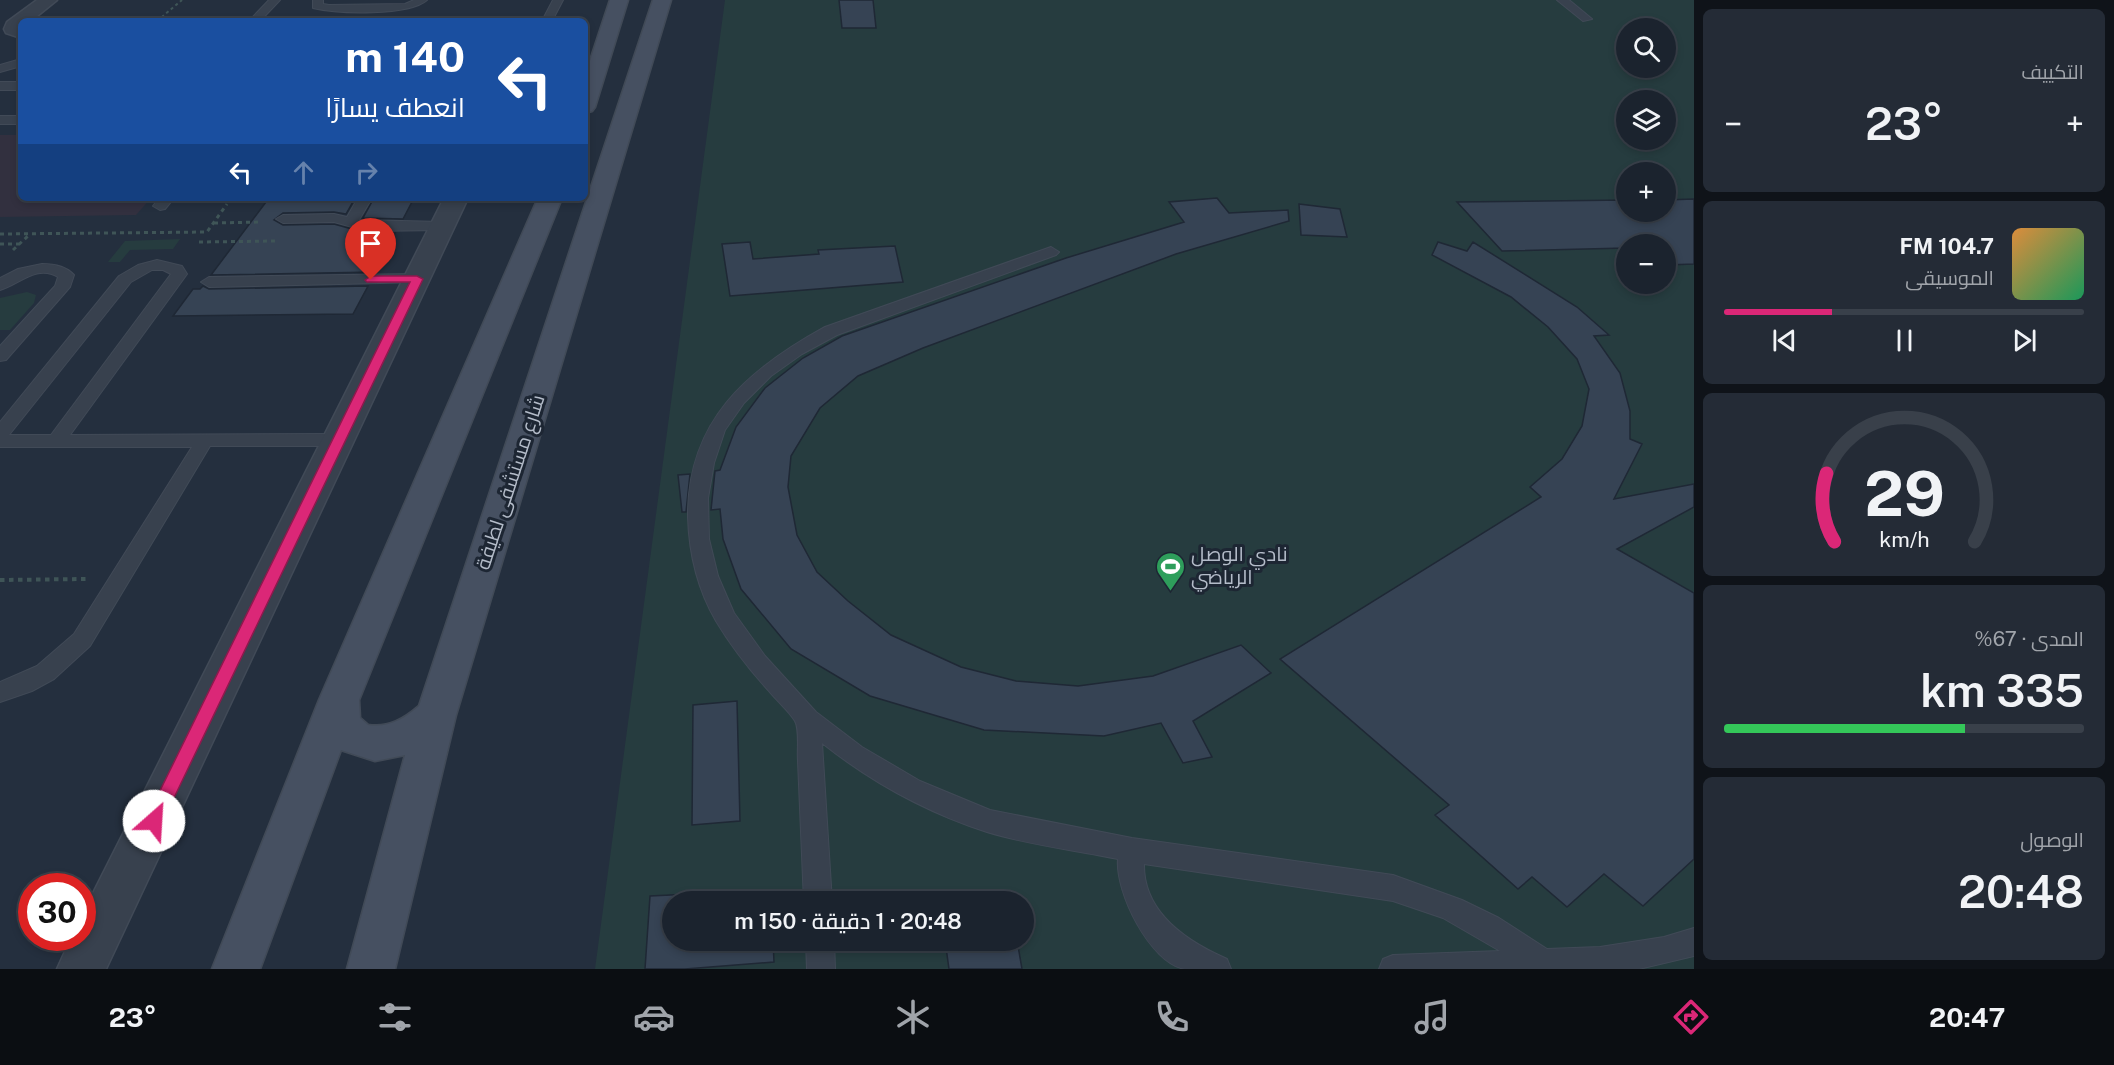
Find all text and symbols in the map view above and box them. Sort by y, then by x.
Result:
map controls [1616,18,1676,294]
button: search [1616,18,1676,78]
text: 140 m [345,32,465,81]
icon: left [486,42,564,120]
text: التكييف [2021,60,2084,84]
button: layers [1616,90,1676,150]
text: انعطف يسارًا [325,91,465,123]
text: 23° [1865,97,1943,150]
text: − [1724,105,1742,143]
text: + [2066,105,2084,143]
icon: left [224,156,257,189]
icon: ahead [287,156,320,189]
icon: right [350,156,383,189]
button: + [1616,162,1676,222]
pin [345,218,396,280]
icon: arrive [354,227,387,260]
text: 104.7 FM [1899,233,1994,259]
button: − [1616,234,1676,294]
text: الموسيقى [1905,266,1994,290]
icon: previous [1768,324,1801,357]
icon: pause [1888,324,1921,357]
icon: next [2008,324,2041,357]
street label: شارع مستشفى لطيفة [470,391,552,573]
text: 29 [1864,457,1944,530]
text: km/h [1879,527,1929,552]
place label: نادي الوصل الرياضي [1191,542,1288,592]
sports icon: نادي الوصل الرياضي [1154,550,1186,592]
text: المدى · 67% [1975,627,2084,651]
text: 335 km [1920,664,2084,717]
position arrow [122,789,186,853]
text: الوصول [2020,828,2084,852]
text: 20:48 [1958,865,2084,918]
speed limit sign: 30 [18,873,96,951]
text: 20:48 · 1 دقيقة · 150 m [734,908,962,934]
icon: filters [374,996,416,1038]
icon: car [633,996,675,1038]
icon: climate [892,996,934,1038]
icon: phone [1151,996,1193,1038]
icon: music [1411,996,1453,1038]
icon: directions [1670,996,1712,1038]
text: 23° [109,1001,157,1033]
text: 20:47 [1929,1001,2005,1033]

